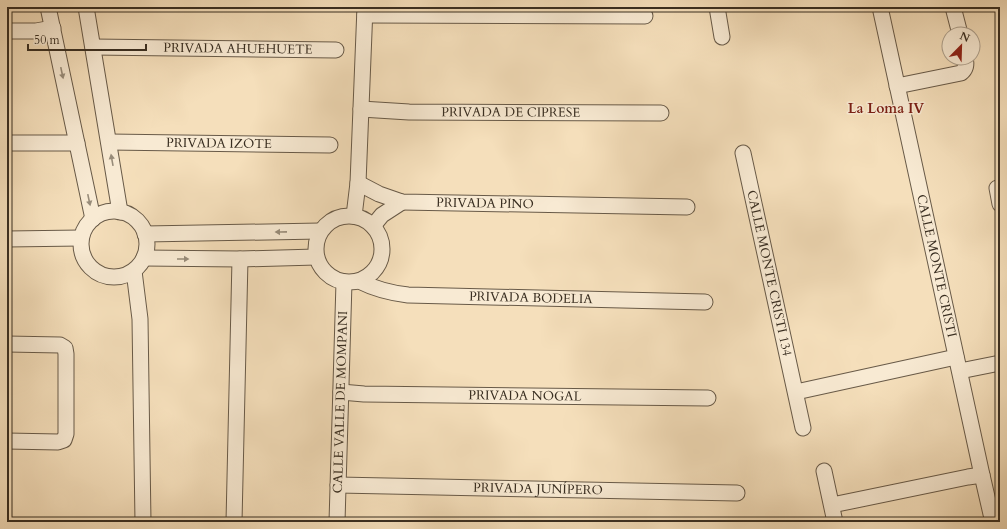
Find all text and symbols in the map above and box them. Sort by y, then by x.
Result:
scale bar [28,26,146,52]
north arrow [941,26,981,66]
text: N [957,28,972,46]
text: 50 m [34,32,61,48]
street label: PRIVADA AHUEHUETE [163,39,313,59]
one-way arrow [60,66,66,79]
district label: La Loma IV [848,99,924,118]
street label: PRIVADA DE CIPRESE [441,103,580,122]
street label: PRIVADA IZOTE [166,134,272,153]
one-way arrow [108,154,114,166]
street label: CALLE MONTE CRISTI 134 [742,188,796,358]
street label: CALLE MONTE CRISTI [912,193,961,339]
one-way arrow [86,194,92,206]
street label: PRIVADA PINO [436,194,534,213]
one-way arrow [274,229,287,235]
one-way arrow [177,256,190,262]
street label: PRIVADA BODELIA [469,287,593,308]
street label: CALLE VALLE DE MOMPANI [329,310,352,494]
street label: PRIVADA NOGAL [468,386,582,406]
street label: PRIVADA JUNÍPERO [473,479,603,499]

